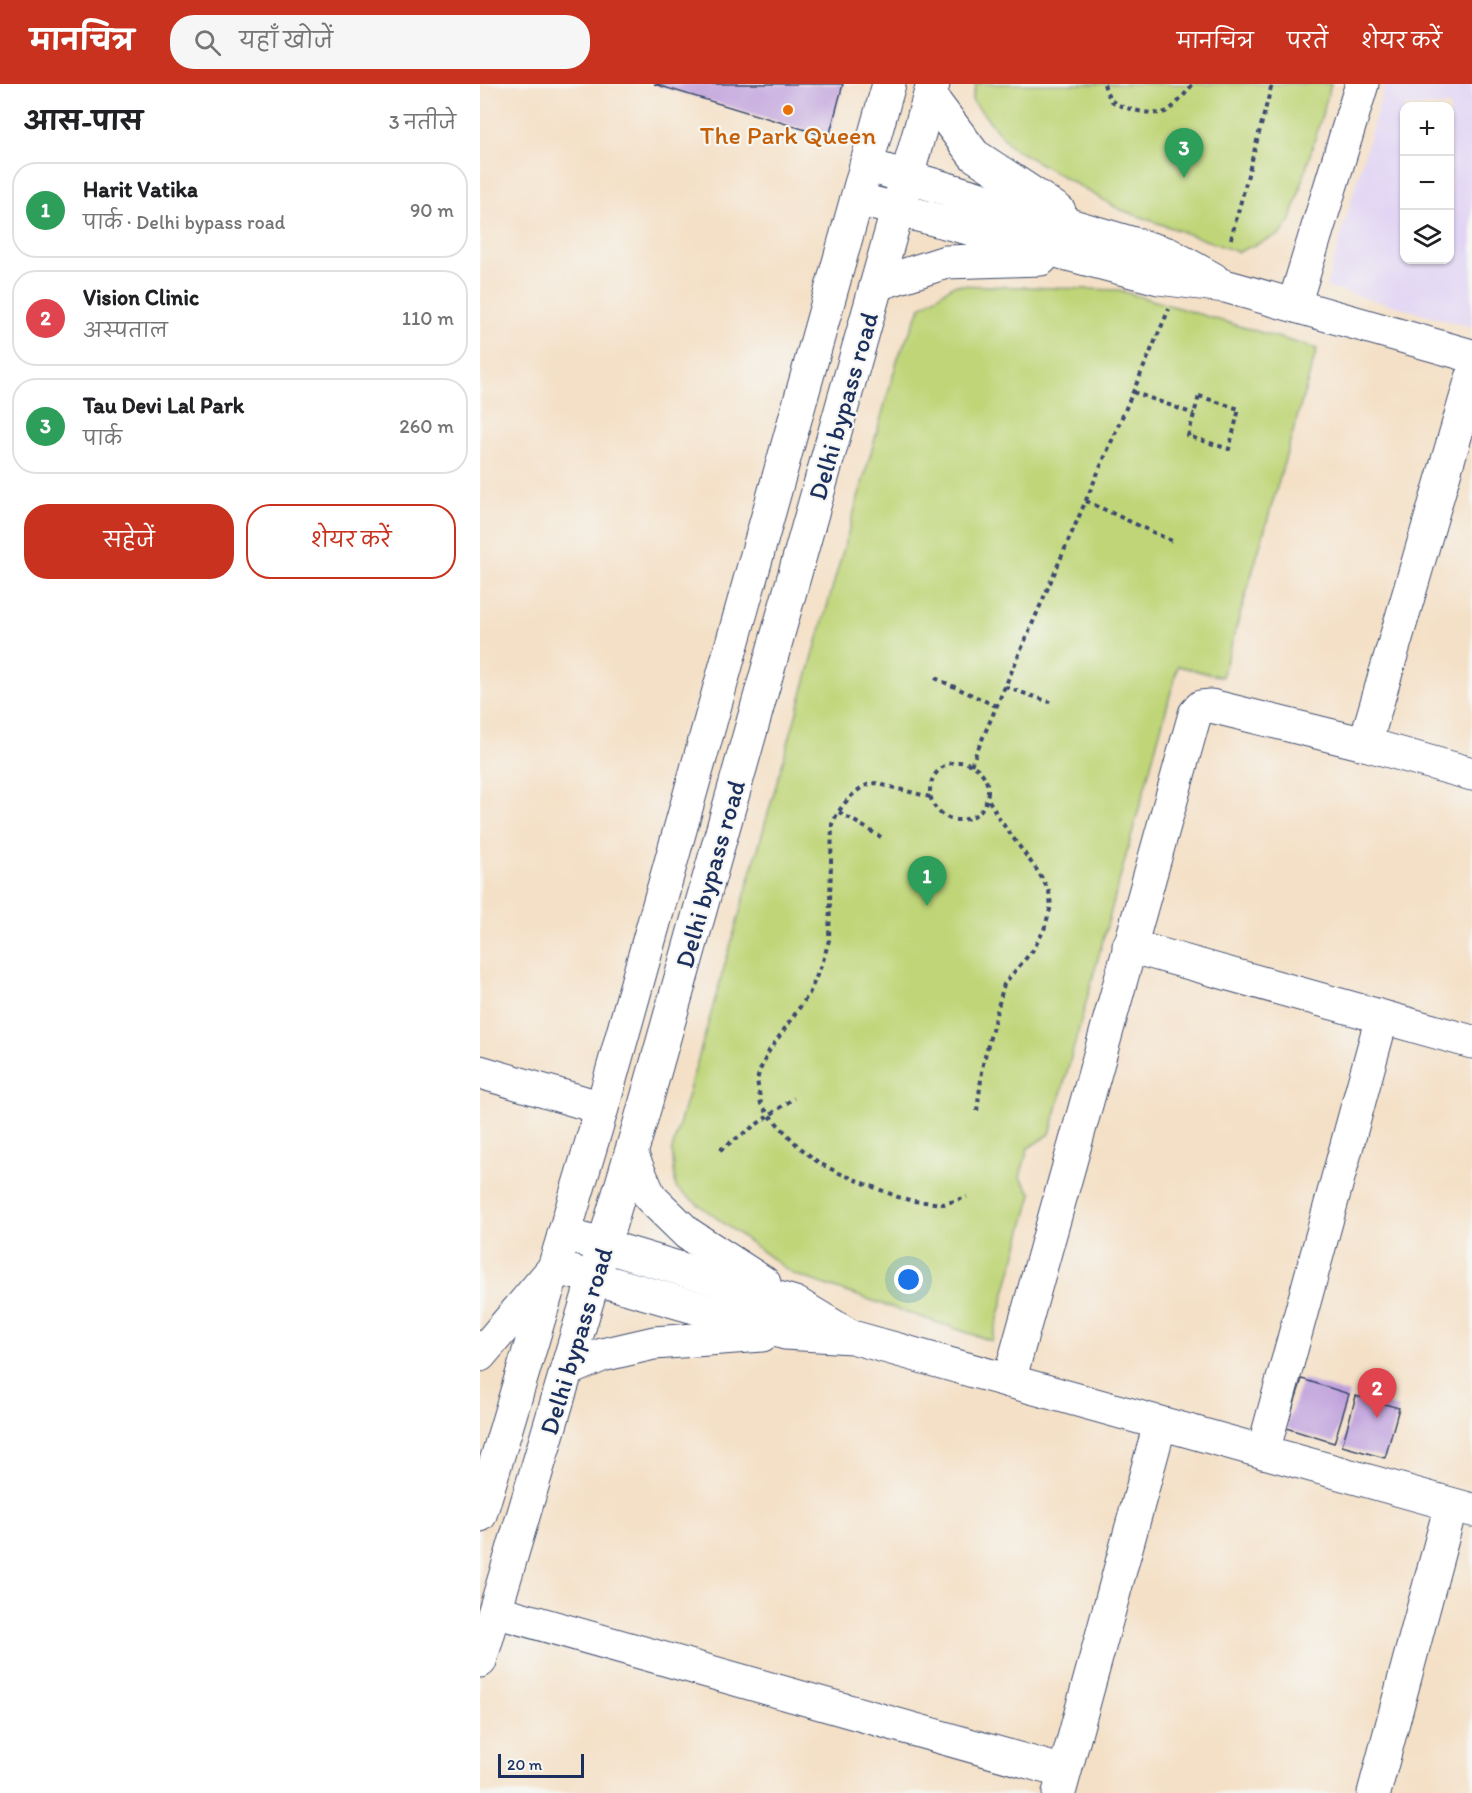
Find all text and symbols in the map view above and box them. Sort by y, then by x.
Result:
search box [170,15,590,69]
text: मानचित्र [30,23,134,57]
icon: search [191,26,224,59]
text: यहाँ खोजें [239,27,333,54]
text: मानचित्र [1177,28,1254,53]
text: परतें [1287,28,1328,53]
text: शेयर करें [1361,28,1442,53]
map controls [1400,102,1454,264]
button: + [1400,102,1454,156]
marker: The Park Queen [781,103,795,117]
text: आस-पास [24,105,143,137]
text: 3 नतीजे [389,110,456,134]
place label: The Park Queen [700,119,876,151]
pin: 3 [1164,128,1204,178]
button: − [1400,156,1454,210]
text: Harit Vatika [83,176,198,203]
text: 1 [41,198,50,222]
text: 90 m [410,198,454,222]
text: पार्क · Delhi bypass road [83,210,285,234]
button: layers [1400,210,1454,264]
text: Vision Clinic [83,284,199,311]
text: 2 [40,306,51,330]
text: 110 m [402,306,454,330]
street label: Delhi bypass road [801,308,885,504]
text: अस्पताल [83,318,168,342]
text: Tau Devi Lal Park [83,392,244,419]
text: 3 [40,414,51,438]
text: 260 m [399,414,454,438]
text: पार्क [83,426,122,450]
button: सहेजें [24,504,234,579]
button: शेयर करें [246,504,456,579]
street label: Delhi bypass road [668,776,752,972]
pin: 1 [908,856,946,906]
street label: Delhi bypass road [532,1244,620,1438]
your location [894,1265,923,1294]
pin: 2 [1358,1368,1396,1418]
scale bar [498,1751,584,1778]
text: 20 m [507,1755,542,1774]

